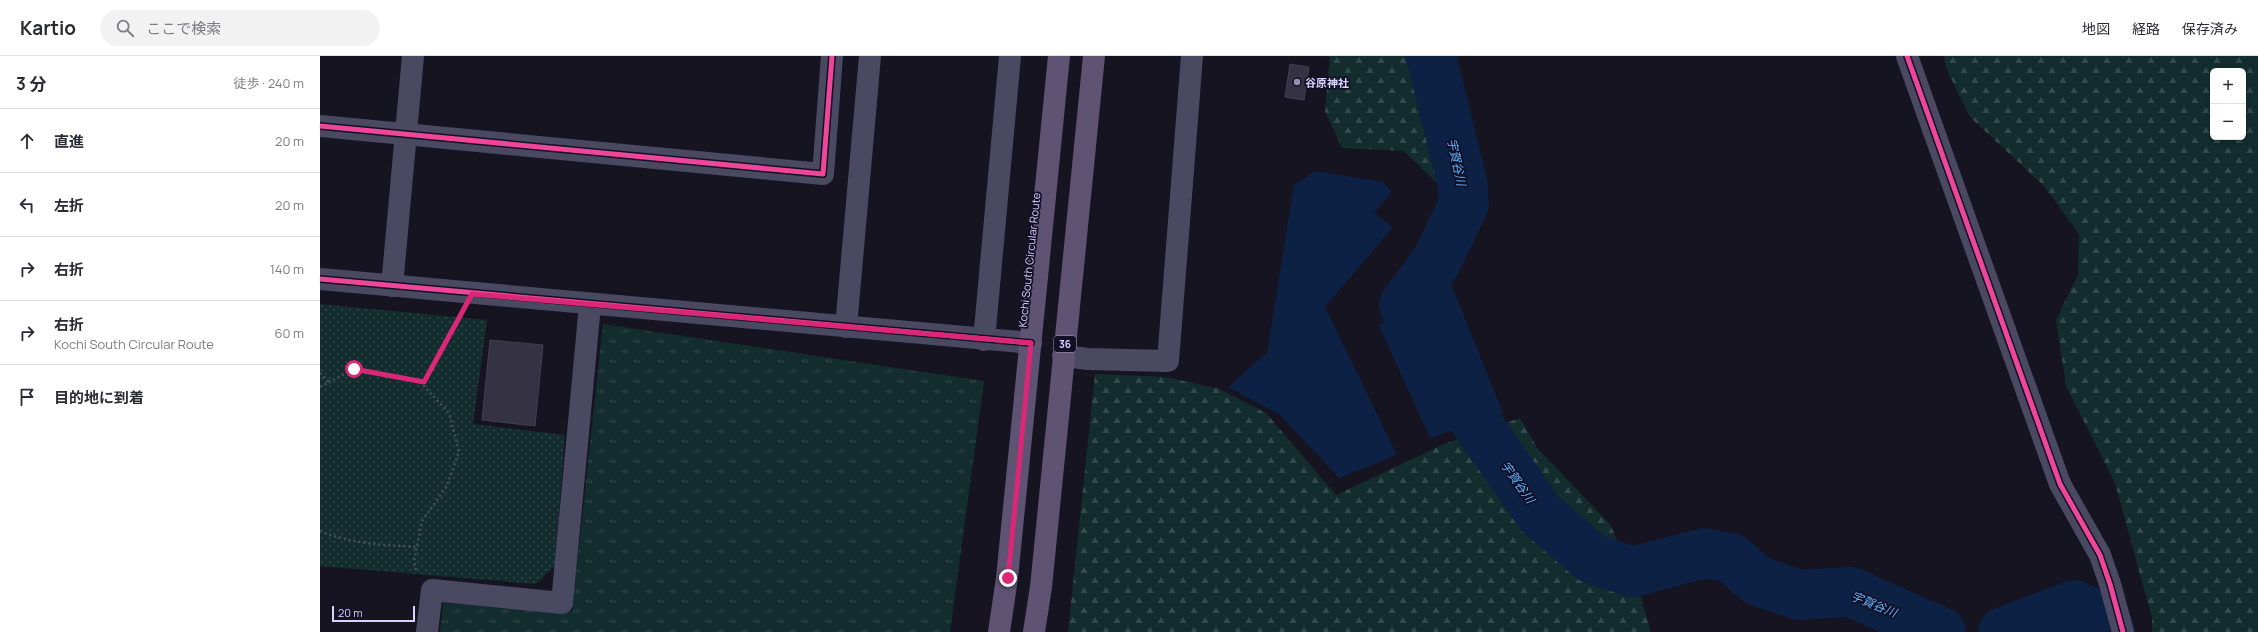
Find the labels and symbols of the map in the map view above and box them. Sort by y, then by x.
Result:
place label: 谷原神社 [1305,75,1349,90]
marker: 谷原神社 [1292,77,1302,87]
water label: 宇賀谷川 [1444,137,1471,189]
street label: Kochi South Circular Route [1014,191,1044,328]
road number: 36 [1054,336,1076,352]
route start [345,360,363,378]
water label: 宇賀谷川 [1497,457,1540,508]
route end [999,569,1017,587]
water label: 宇賀谷川 [1849,587,1901,622]
scale bar [332,604,415,623]

